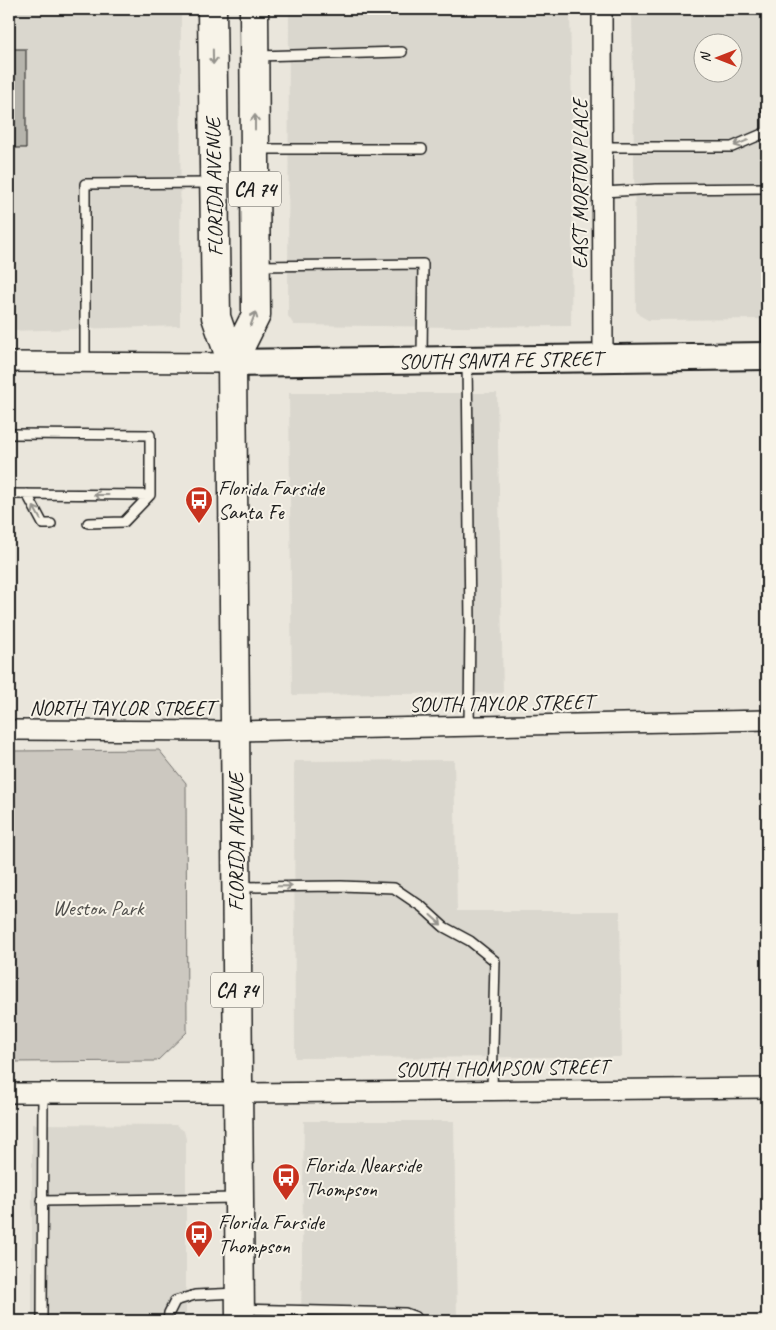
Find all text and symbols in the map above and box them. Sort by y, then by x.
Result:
north arrow [694,32,744,82]
one-way arrow [208,49,218,65]
text: N [697,51,714,62]
street label: EAST MORTON PLACE [567,97,593,269]
one-way arrow [250,114,260,130]
street label: FLORIDA AVENUE [200,115,228,256]
one-way arrow [734,139,749,148]
road number: CA 74 [229,172,281,206]
one-way arrow [249,312,258,327]
street label: SOUTH SANTA FE STREET [398,345,607,375]
place label: Florida Farside Santa Fe [218,475,325,525]
bus stop icon: Florida Farside Santa Fe [184,485,214,524]
one-way arrow [94,490,110,500]
one-way arrow [32,505,42,520]
street label: SOUTH TAYLOR STREET [409,688,599,718]
street label: NORTH TAYLOR STREET [29,695,220,721]
street label: FLORIDA AVENUE [223,770,249,911]
one-way arrow [276,881,293,891]
park label: Weston Park [53,895,145,921]
one-way arrow [430,915,443,926]
road number: CA 74 [211,972,263,1008]
street label: SOUTH THOMPSON STREET [395,1053,613,1083]
place label: Florida Nearside Thompson [305,1152,423,1202]
bus stop icon: Florida Nearside Thompson [271,1162,301,1201]
place label: Florida Farside Thompson [218,1209,325,1259]
bus stop icon: Florida Farside Thompson [184,1219,214,1258]

